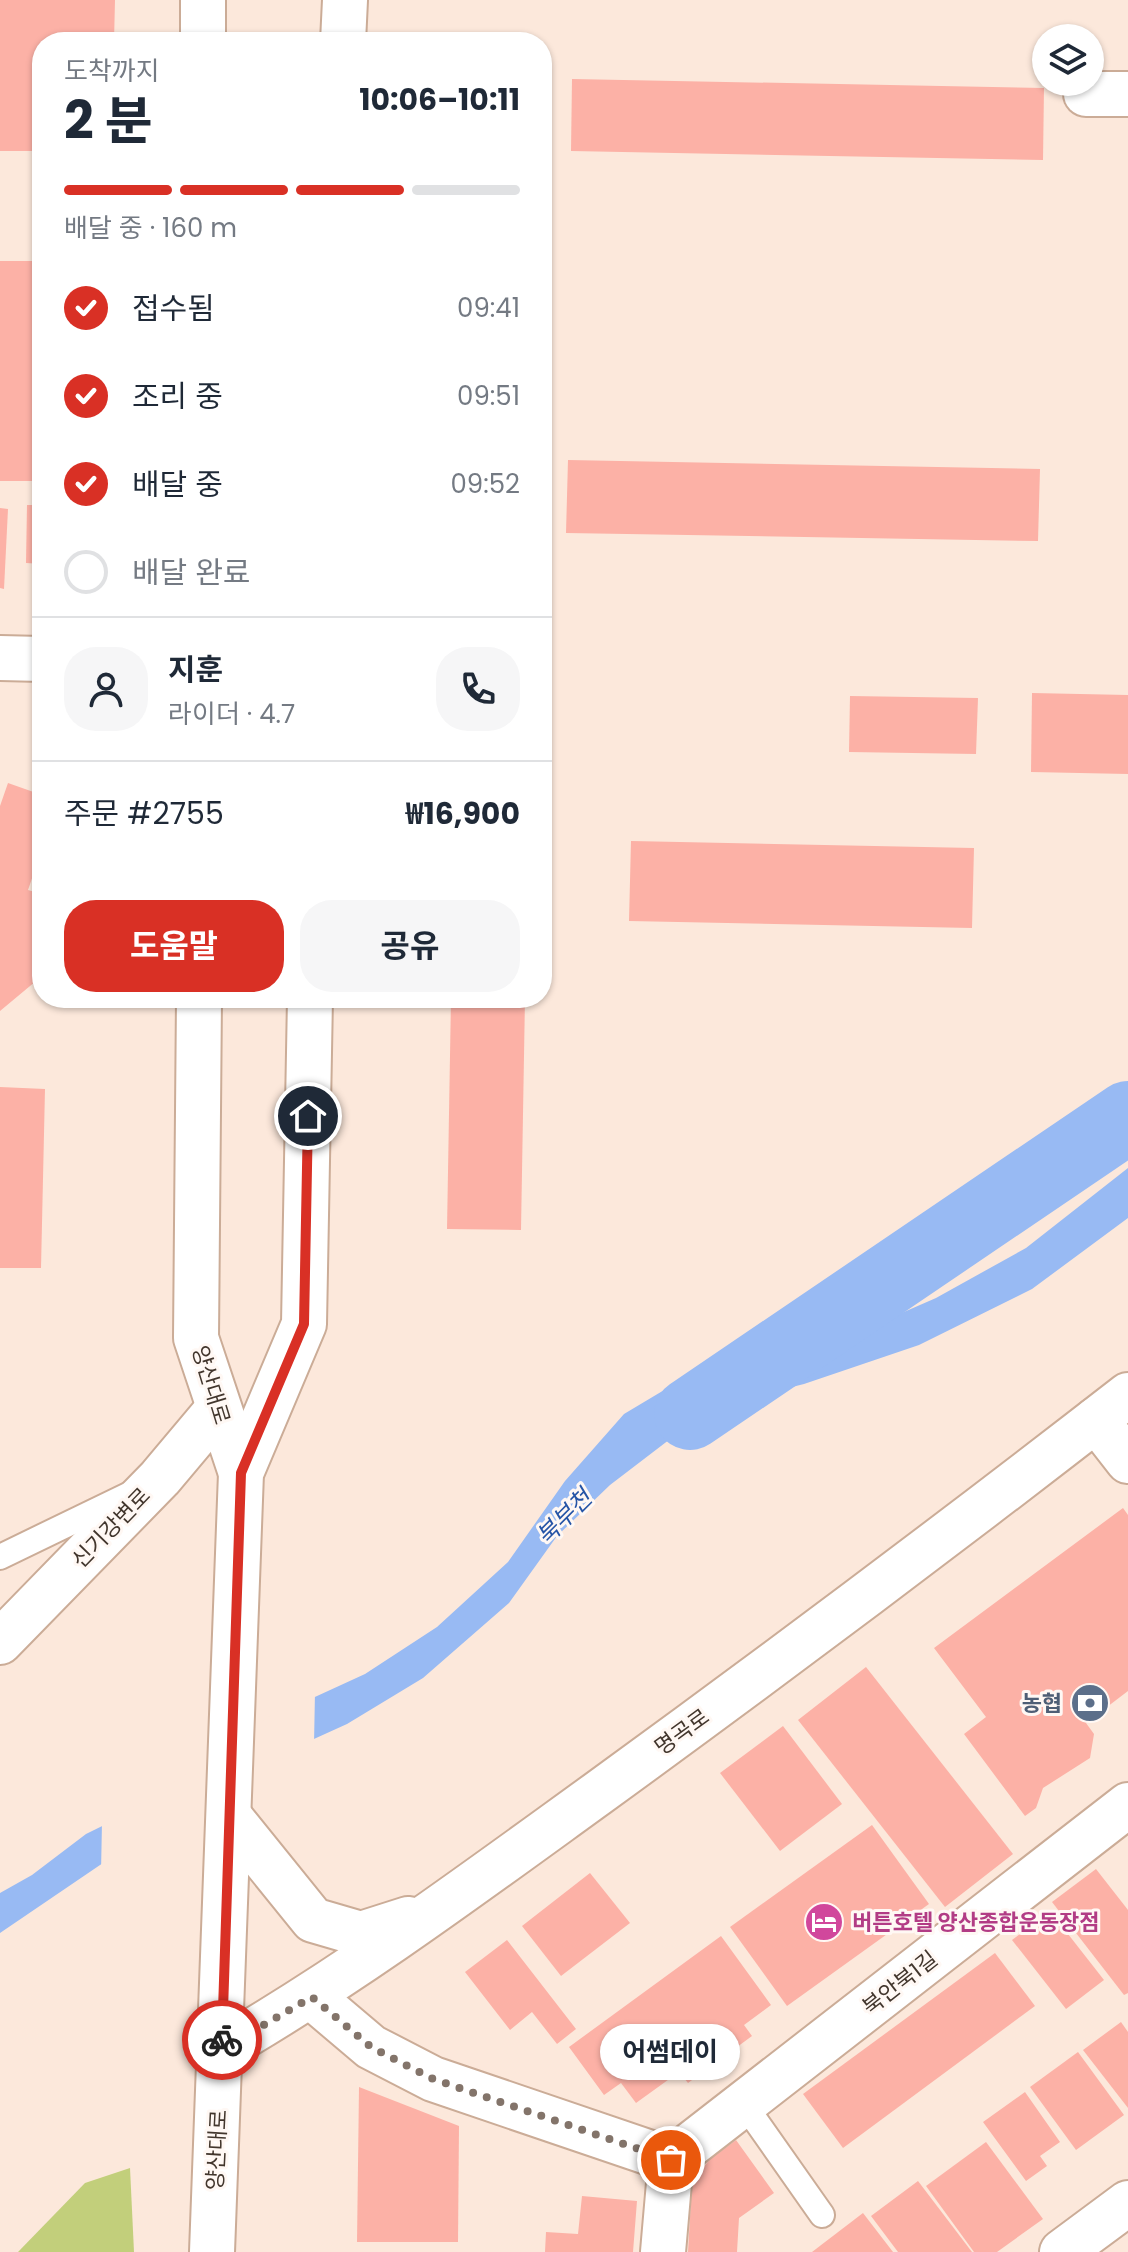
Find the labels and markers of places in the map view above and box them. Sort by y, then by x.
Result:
pin [274,1082,342,1150]
bank icon: 농협 [1069,1682,1111,1724]
place label: 농협 [1022,1688,1062,1719]
hotel icon: 버튼호텔 양산종합운동장점 [803,1901,845,1943]
place label: 버튼호텔 양산종합운동장점 [852,1907,1100,1938]
callout: 어썸데이 [601,2024,741,2080]
pin [637,2126,705,2194]

